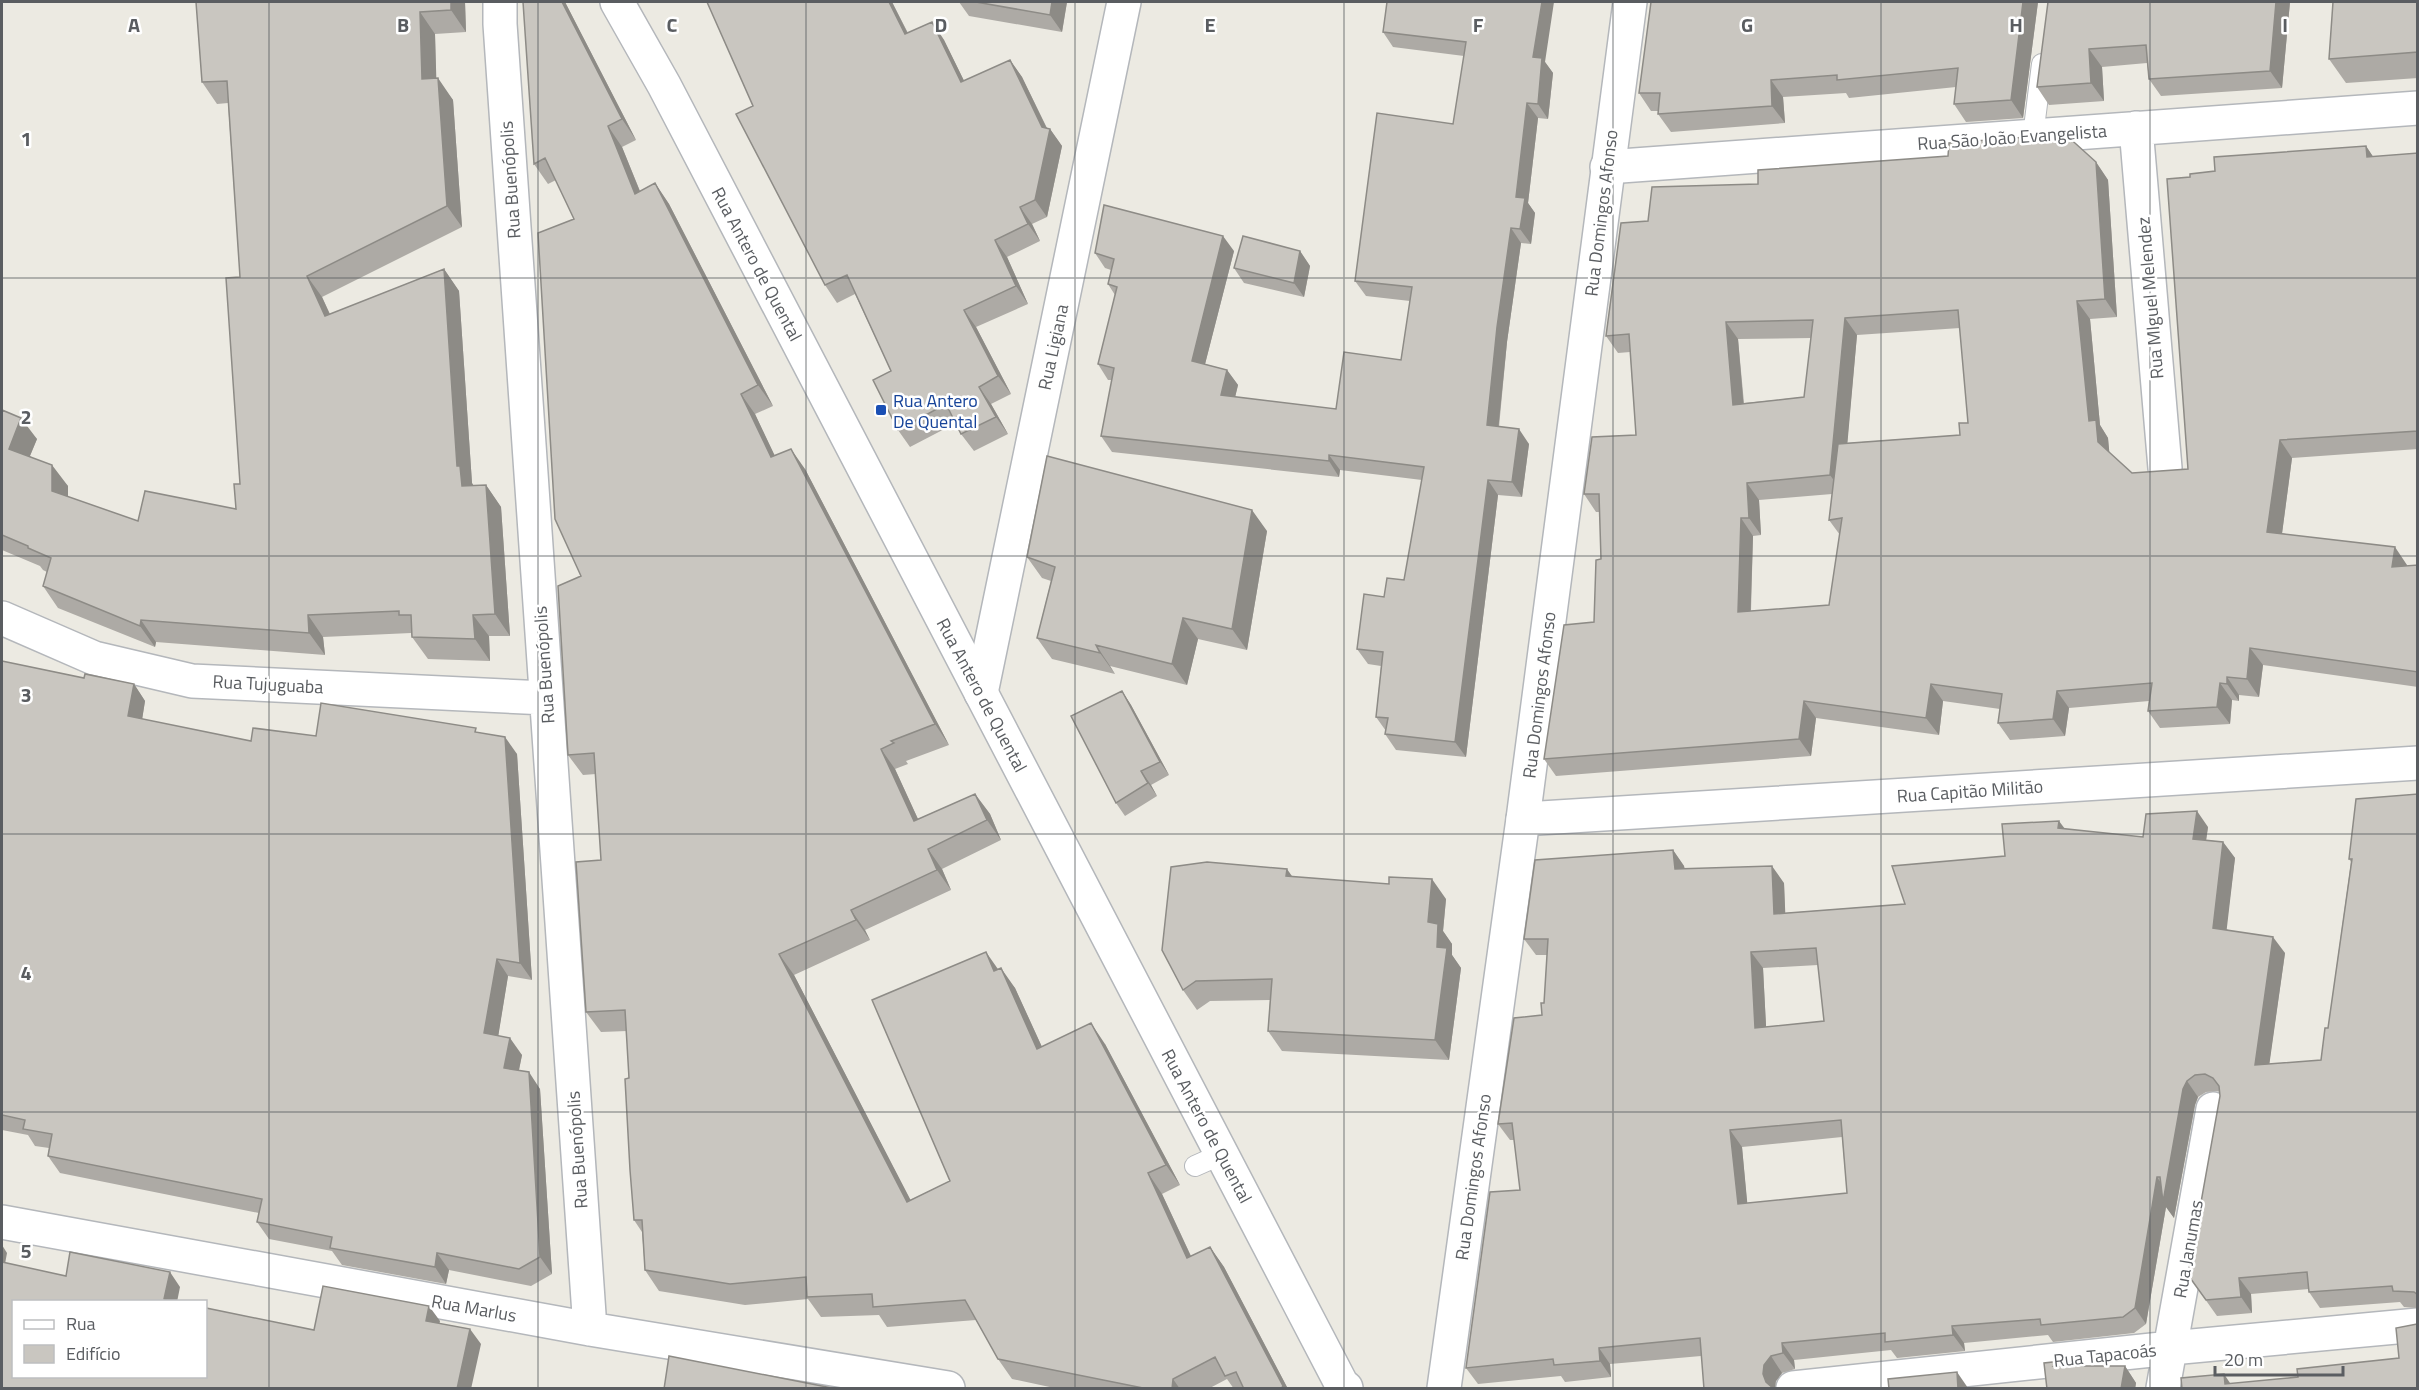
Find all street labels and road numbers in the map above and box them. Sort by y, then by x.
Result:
street label: Rua São João Evangelista [1916,117,2108,157]
street label: Rua Buenópolis [492,120,528,240]
street label: Rua Domingos Afonso [1577,128,1625,298]
street label: Rua Antero de Quental [705,182,809,346]
street label: Rua MIguel Melendez [2129,216,2171,380]
street label: Rua Ligiana [1031,302,1075,392]
street label: Rua Buenópolis [526,605,562,725]
street label: Rua Domingos Afonso [1515,610,1563,780]
street label: Rua Antero de Quental [930,613,1034,777]
street label: Rua Tujuguaba [212,668,324,700]
street label: Rua Capitão Militão [1896,772,2044,810]
street label: Rua Antero de Quental [1155,1044,1259,1208]
street label: Rua Buenópolis [559,1090,595,1210]
street label: Rua Domingos Afonso [1448,1092,1498,1262]
street label: Rua Janumas [2166,1198,2210,1300]
street label: Rua Marlus [429,1287,519,1329]
street label: Rua Tapacoás [2052,1336,2158,1374]

